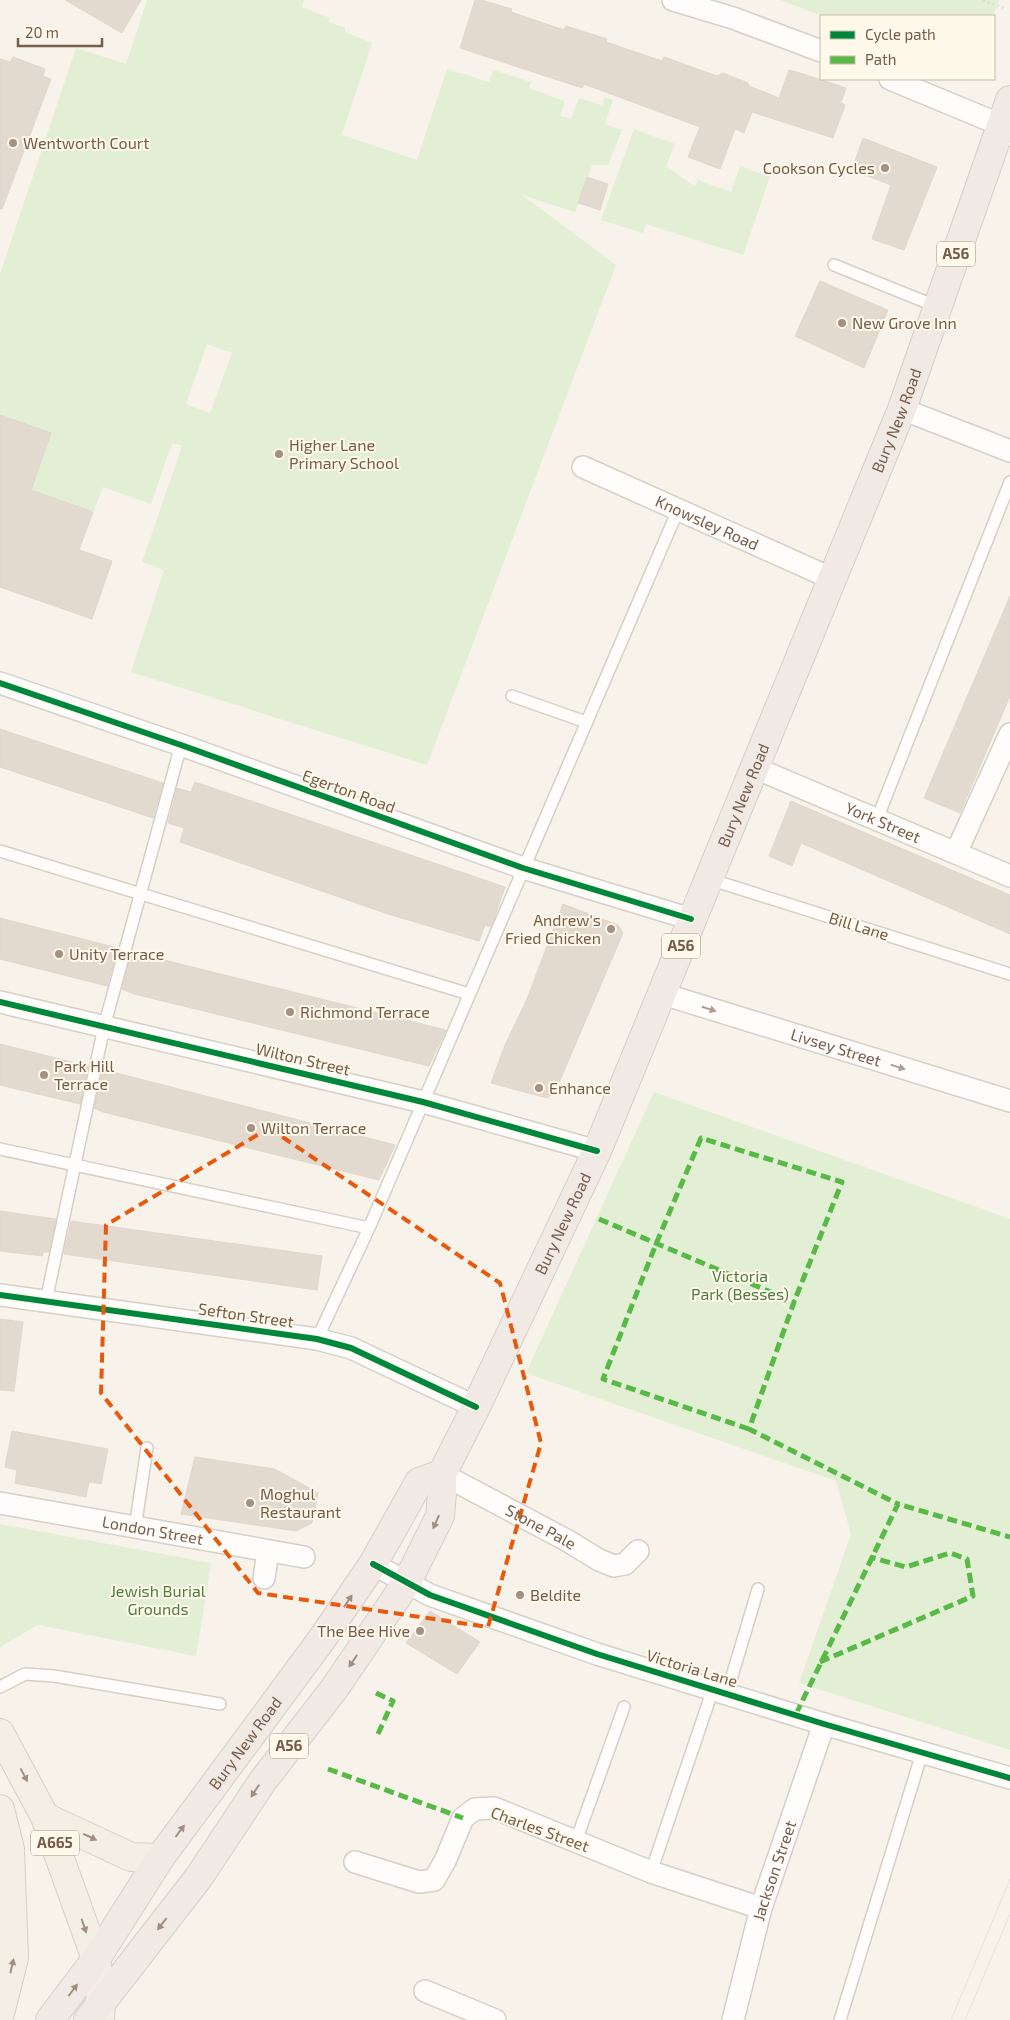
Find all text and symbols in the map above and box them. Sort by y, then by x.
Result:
scale bar [18,15,101,47]
legend [820,15,995,80]
text: 20 m [25,23,59,41]
text: Cycle path [865,25,936,43]
text: Path [865,50,896,68]
place label: Wentworth Court [23,133,149,152]
marker: Wentworth Court [7,137,19,149]
place label: Cookson Cycles [763,158,875,177]
marker: Cookson Cycles [879,162,891,174]
road number: A56 [937,242,975,266]
place label: New Grove Inn [852,313,957,332]
marker: New Grove Inn [836,317,848,329]
street label: Bury New Road [867,365,925,475]
place label: Higher Lane Primary School [289,435,399,472]
marker: Higher Lane Primary School [273,448,285,460]
street label: Knowsley Road [653,491,762,554]
street label: Bury New Road [713,740,773,850]
street label: Egerton Road [300,765,398,816]
street label: York Street [843,797,924,846]
street label: Bill Lane [827,907,891,944]
place label: Andrew's Fried Chicken [505,910,601,947]
marker: Andrew's Fried Chicken [605,923,617,935]
road number: A56 [662,934,700,958]
place label: Unity Terrace [69,944,164,963]
marker: Unity Terrace [53,948,65,960]
place label: Richmond Terrace [300,1002,430,1021]
one-way arrow [702,1005,717,1013]
marker: Richmond Terrace [284,1006,296,1018]
street label: Livsey Street [789,1024,884,1070]
street label: Wilton Street [254,1038,352,1079]
place label: Park Hill Terrace [54,1056,115,1093]
one-way arrow [891,1063,906,1071]
marker: Park Hill Terrace [38,1069,50,1081]
place label: Enhance [549,1078,611,1097]
marker: Enhance [533,1082,545,1094]
place label: Wilton Terrace [261,1118,366,1137]
marker: Wilton Terrace [245,1122,257,1134]
street label: Bury New Road [530,1169,594,1277]
park label: Victoria Park (Besses) [691,1266,789,1303]
street label: Sefton Street [197,1298,295,1331]
place label: Moghul Restaurant [260,1484,341,1521]
marker: Moghul Restaurant [244,1497,256,1509]
street label: Stone Pale [503,1500,580,1553]
street label: London Street [101,1511,205,1548]
one-way arrow [432,1515,440,1529]
park label: Jewish Burial Grounds [110,1581,206,1618]
place label: Beldite [530,1585,581,1604]
marker: Beldite [514,1589,526,1601]
one-way arrow [343,1594,353,1607]
place label: The Bee Hive [317,1621,410,1640]
marker: The Bee Hive [414,1625,426,1637]
street label: Victoria Lane [644,1645,740,1690]
one-way arrow [348,1654,358,1668]
street label: Bury New Road [204,1693,285,1793]
road number: A56 [270,1734,308,1758]
one-way arrow [19,1769,28,1782]
one-way arrow [251,1784,260,1798]
street label: Charles Street [488,1802,592,1855]
street label: Jackson Street [748,1818,799,1923]
one-way arrow [175,1824,185,1838]
road number: A665 [31,1830,79,1856]
one-way arrow [83,1834,97,1842]
one-way arrow [157,1917,168,1930]
one-way arrow [81,1918,88,1933]
one-way arrow [8,1958,16,1973]
one-way arrow [68,1983,78,1997]

